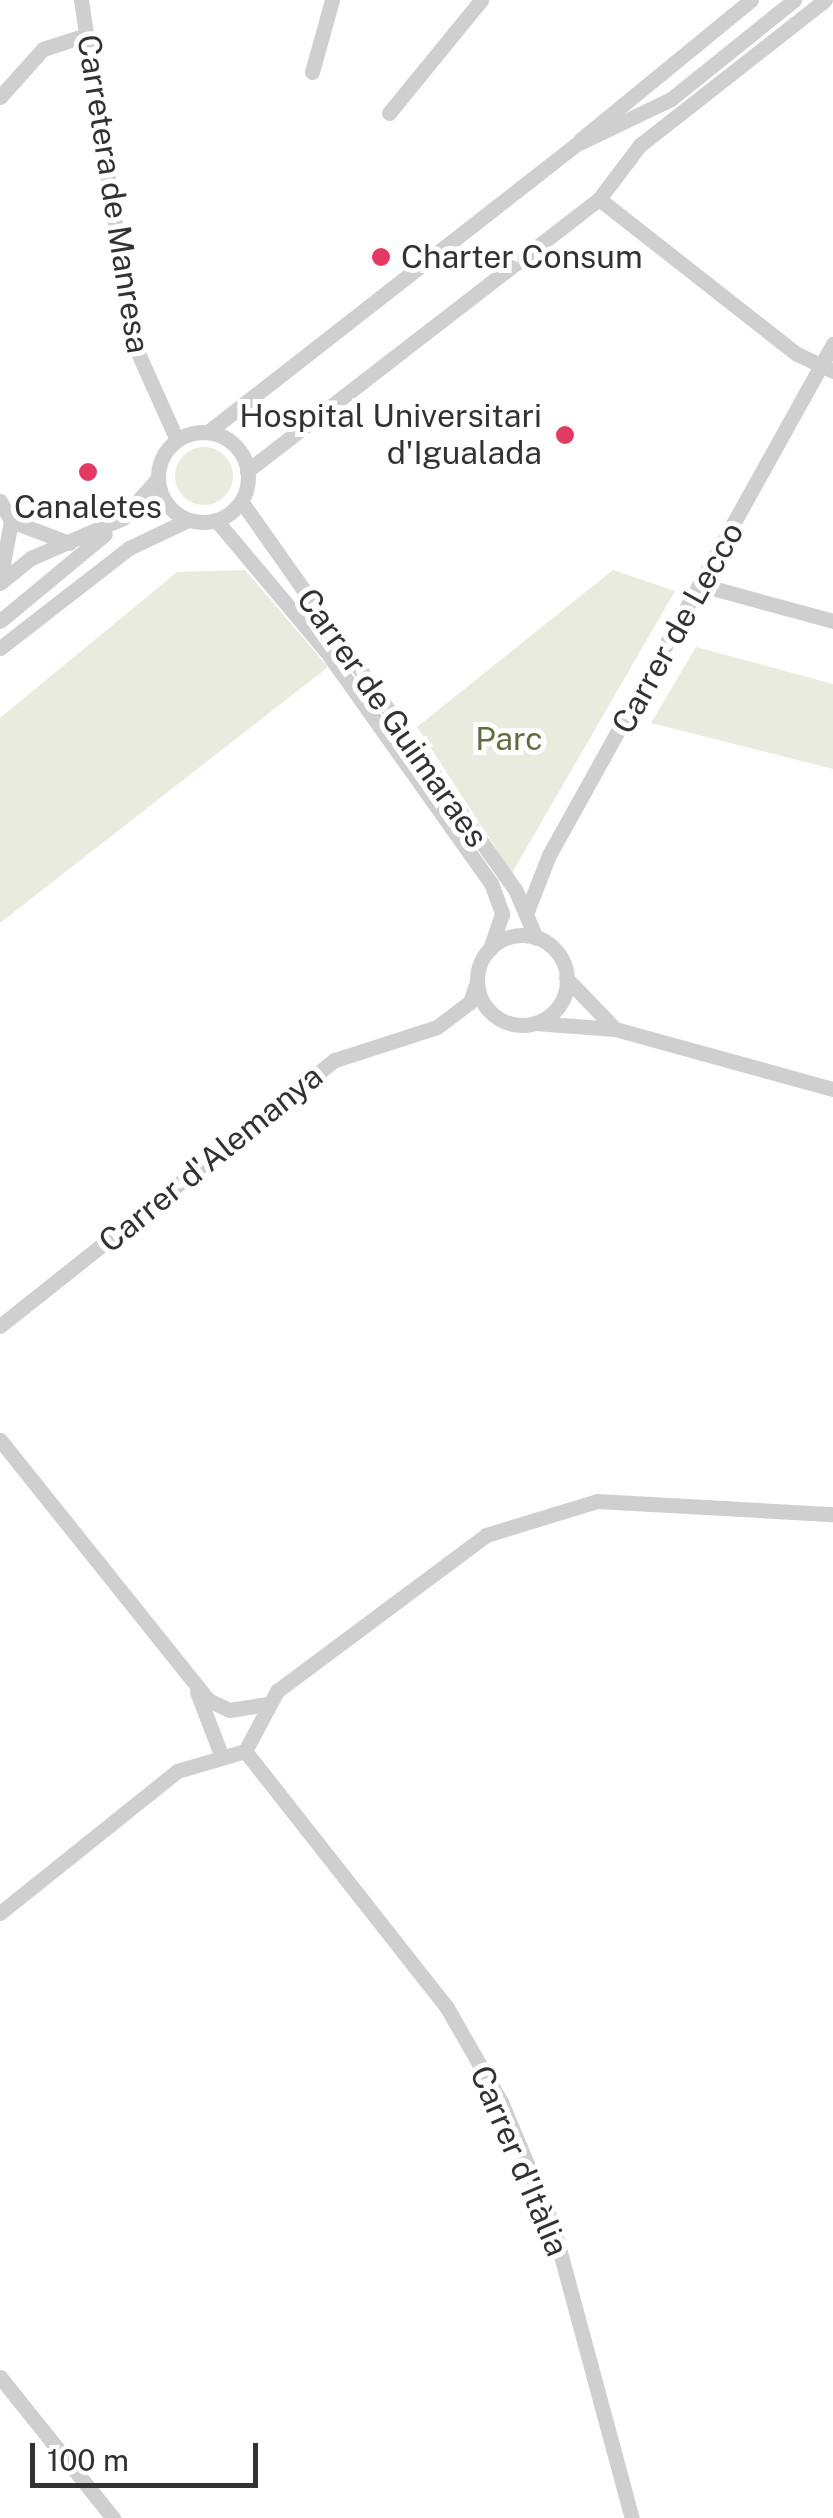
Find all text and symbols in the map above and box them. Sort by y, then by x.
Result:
street label: Carretera de Manresa [69,32,157,356]
place label: Charter Consum [401,238,643,276]
marker: Charter Consum [370,246,392,268]
place label: Hospital Universitari d'Igualada [239,398,542,473]
marker: Hospital Universitari d'Igualada [552,422,578,448]
marker: Canaletes [77,461,99,483]
place label: Canaletes [14,488,162,526]
street label: Carrer de Lecco [604,515,752,741]
street label: Carrer de Guimaraes [288,581,496,855]
park label: Parc [475,720,543,758]
street label: Carrer d'Alemanya [91,1057,331,1261]
street label: Carrer d'Itàlia [462,2060,576,2262]
scale bar [35,2423,262,2485]
text: 100 m [47,2442,129,2478]

